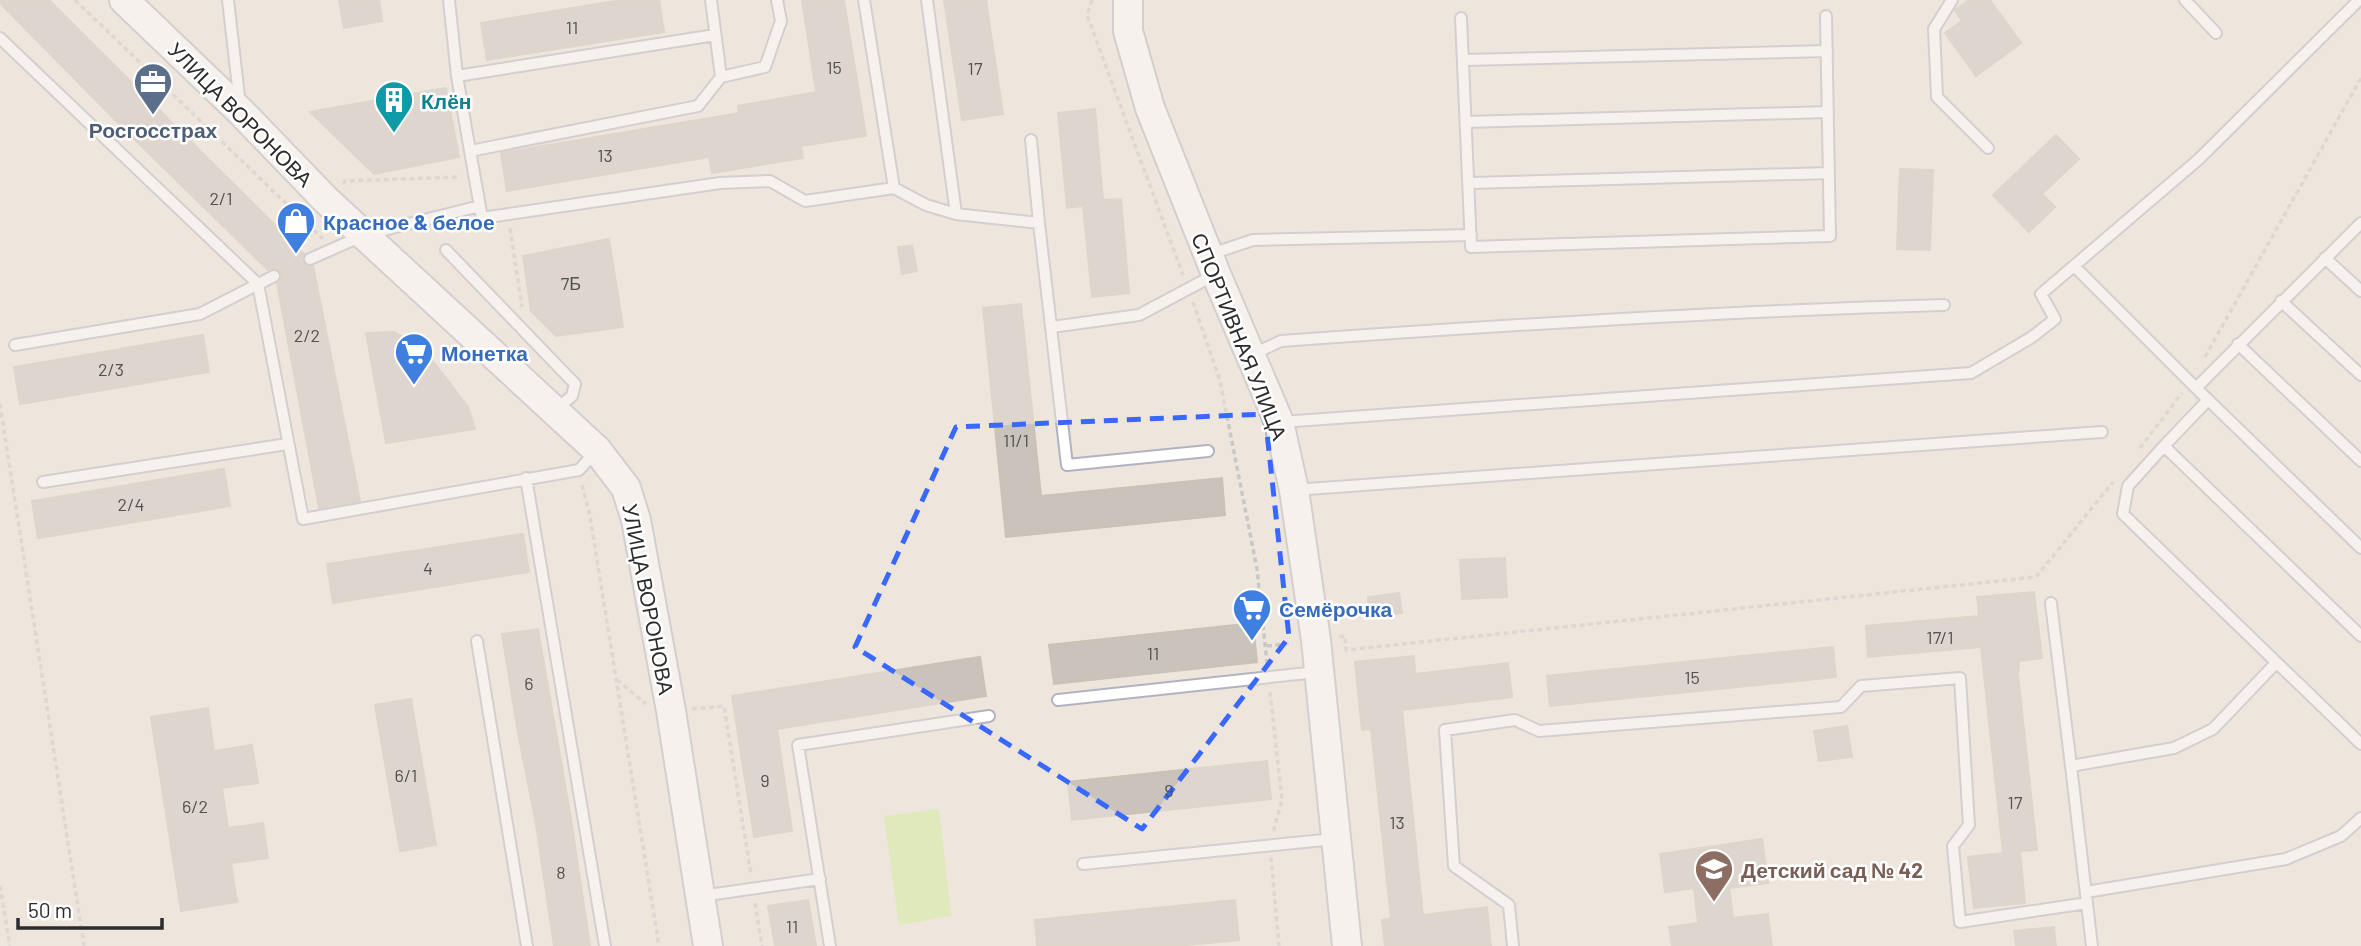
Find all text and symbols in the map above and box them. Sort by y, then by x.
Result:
house number: 11 [566,16,578,38]
street label: УЛИЦА ВОРОНОВА [164,37,318,191]
house number: 15 [826,56,842,78]
house number: 17 [968,57,983,79]
office icon: Росгосстрах [132,61,174,116]
building icon: Клён [373,79,415,134]
place label: Клён [421,88,472,113]
place label: Росгосстрах [89,117,218,142]
house number: 13 [597,144,613,166]
house number: 2/1 [209,187,233,209]
shop icon: Красное & белое [275,200,317,255]
place label: Красное & белое [323,209,495,234]
street label: СПОРТИВНАЯ УЛИЦА [1187,229,1293,443]
house number: 7Б [561,272,581,294]
house number: 2/2 [294,324,320,346]
supermarket icon: Монетка [393,331,435,386]
place label: Монетка [441,340,528,365]
house number: 2/3 [98,358,124,380]
house number: 11/1 [1003,429,1029,451]
house number: 2/4 [118,493,144,515]
street label: УЛИЦА ВОРОНОВА [618,502,680,696]
house number: 4 [423,557,433,579]
supermarket icon: Семёрочка [1231,587,1273,642]
place label: Семёрочка [1279,596,1393,621]
house number: 17/1 [1926,626,1954,648]
house number: 11 [1147,642,1159,664]
house number: 15 [1684,666,1700,688]
house number: 6 [524,672,534,694]
house number: 6/1 [395,764,417,786]
house number: 9 [760,769,770,791]
house number: 9 [1164,779,1174,801]
house number: 17 [2008,791,2023,813]
house number: 6/2 [182,795,208,817]
house number: 13 [1389,811,1405,833]
school or university icon: Детский сад № 42 [1693,848,1735,903]
place label: Детский сад № 42 [1741,857,1923,882]
house number: 8 [556,861,566,883]
scale bar [18,886,161,930]
text: 50 m [28,897,72,922]
house number: 11 [786,915,798,937]

